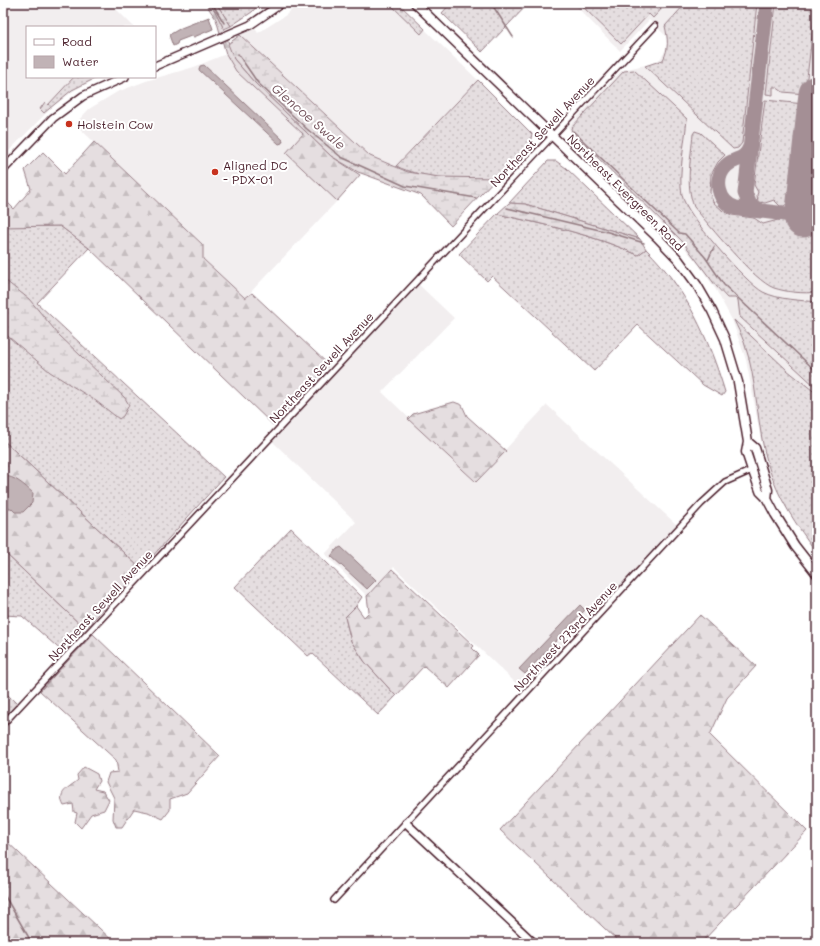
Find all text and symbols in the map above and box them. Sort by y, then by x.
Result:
legend [26,26,156,78]
text: Road [62,33,92,49]
text: Water [62,53,99,69]
street label: Northeast Sewell Avenue [486,72,598,190]
water label: Glencoe Swale [269,79,349,153]
place label: Holstein Cow [77,116,153,132]
marker: Holstein Cow [64,119,74,129]
street label: Northeast Evergreen Road [564,130,688,254]
place label: Aligned DC - PDX-01 [223,157,288,187]
marker: Aligned DC - PDX-01 [210,167,220,177]
street label: Northeast Sewell Avenue [265,308,377,426]
street label: Northeast Sewell Avenue [44,546,156,664]
street label: Northwest 273rd Avenue [510,577,620,695]

